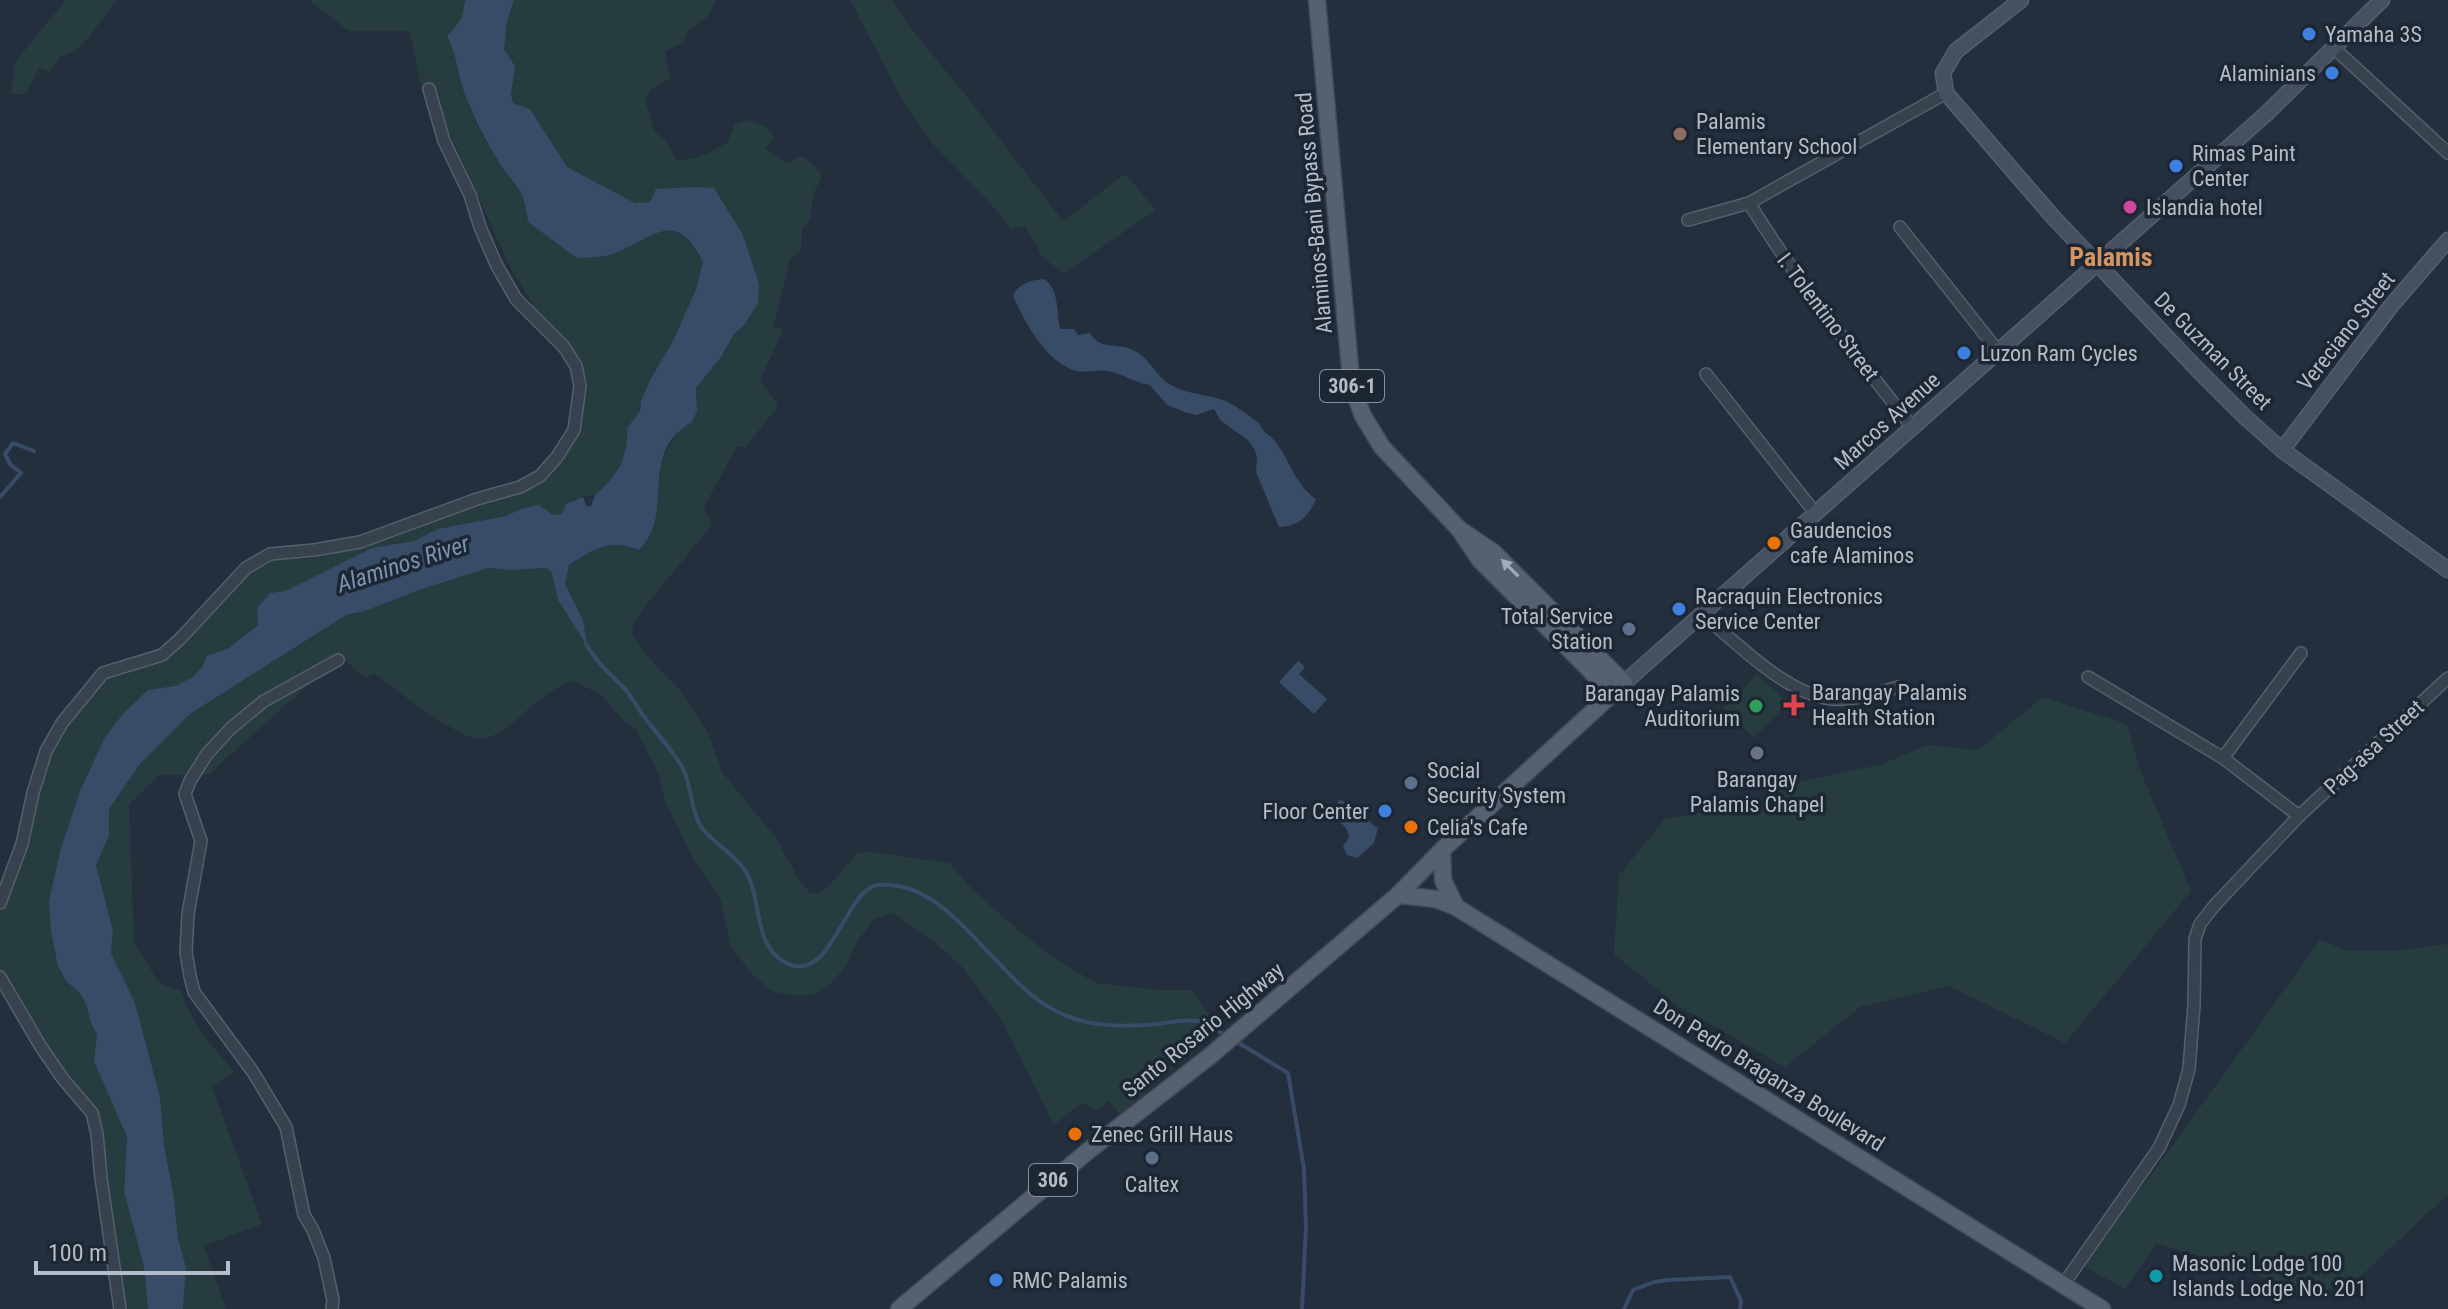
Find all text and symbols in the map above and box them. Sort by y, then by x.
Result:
place label: Yamaha 3S [2325,22,2422,47]
marker: Yamaha 3S [2300,25,2318,43]
place label: Alaminians [2219,61,2316,86]
marker: Alaminians [2323,64,2341,82]
street label: Alaminos-Bani Bypass Road [1291,91,1337,335]
place label: Palamis Elementary School [1696,109,1857,159]
marker: Palamis Elementary School [1671,125,1689,143]
place label: Rimas Paint Center [2192,141,2296,191]
marker: Rimas Paint Center [2167,157,2185,175]
place label: Islandia hotel [2146,195,2263,220]
marker: Islandia hotel [2121,198,2139,216]
district label: Palamis [2069,242,2153,272]
street label: I. Tolentino Street [1772,248,1884,386]
street label: Vereciano Street [2292,267,2400,395]
street label: De Guzman Street [2149,287,2277,415]
place label: Luzon Ram Cycles [1980,341,2138,366]
marker: Luzon Ram Cycles [1955,344,1973,362]
street label: Marcos Avenue [1829,367,1945,475]
road number: 306-1 [1320,370,1384,402]
place label: Gaudencios cafe Alaminos [1790,518,1914,568]
water label: Alaminos River [332,529,474,599]
marker: Gaudencios cafe Alaminos [1765,534,1783,552]
one-way arrow [1501,559,1520,578]
place label: Racraquin Electronics Service Center [1695,584,1883,634]
marker: Racraquin Electronics Service Center [1670,600,1688,618]
place label: Total Service Station [1501,604,1613,654]
marker: Total Service Station [1620,620,1638,638]
place label: Barangay Palamis Health Station [1812,680,1967,730]
place label: Barangay Palamis Auditorium [1585,681,1740,731]
marker: Barangay Palamis Health Station [1783,694,1805,716]
street label: Pag-asa Street [2319,695,2429,799]
marker: Barangay Palamis Auditorium [1747,697,1765,715]
marker: Barangay Palamis Chapel [1748,744,1766,762]
place label: Social Security System [1427,758,1566,808]
place label: Barangay Palamis Chapel [1690,767,1824,817]
marker: Social Security System [1402,774,1420,792]
place label: Floor Center [1263,799,1369,824]
marker: Floor Center [1376,802,1394,820]
place label: Celia's Cafe [1427,815,1528,840]
marker: Celia's Cafe [1402,818,1420,836]
street label: Santo Rosario Highway [1117,957,1289,1103]
street label: Don Pedro Braganza Boulevard [1649,994,1889,1156]
place label: Zenec Grill Haus [1091,1122,1234,1147]
marker: Zenec Grill Haus [1066,1125,1084,1143]
marker: Caltex [1143,1149,1161,1167]
road number: 306 [1029,1164,1077,1196]
place label: Caltex [1125,1172,1180,1197]
scale bar [36,1225,228,1275]
text: 100 m [48,1239,107,1267]
place label: Masonic Lodge 100 Islands Lodge No. 201 [2172,1251,2367,1301]
marker: Masonic Lodge 100 Islands Lodge No. 201 [2147,1267,2165,1285]
place label: RMC Palamis [1012,1268,1128,1293]
marker: RMC Palamis [987,1271,1005,1289]

